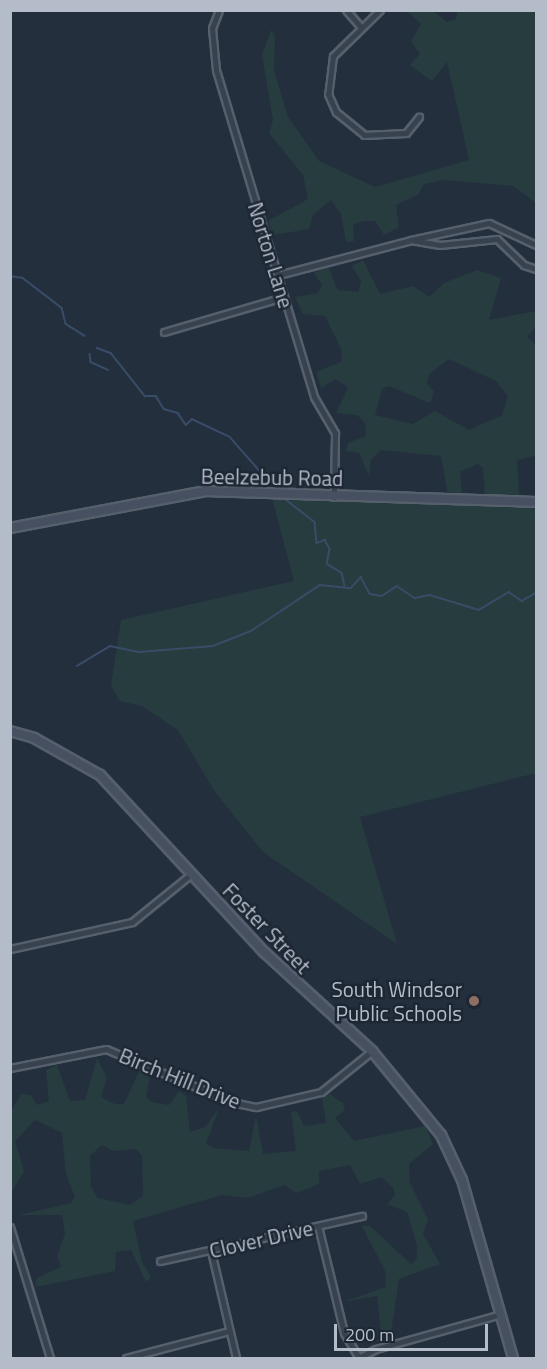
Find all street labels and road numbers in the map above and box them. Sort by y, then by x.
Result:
street label: Norton Lane [243,199,299,311]
street label: Beelzebub Road [201,463,343,491]
street label: Foster Street [218,878,316,978]
street label: Birch Hill Drive [116,1042,244,1114]
street label: Clover Drive [207,1215,315,1263]

